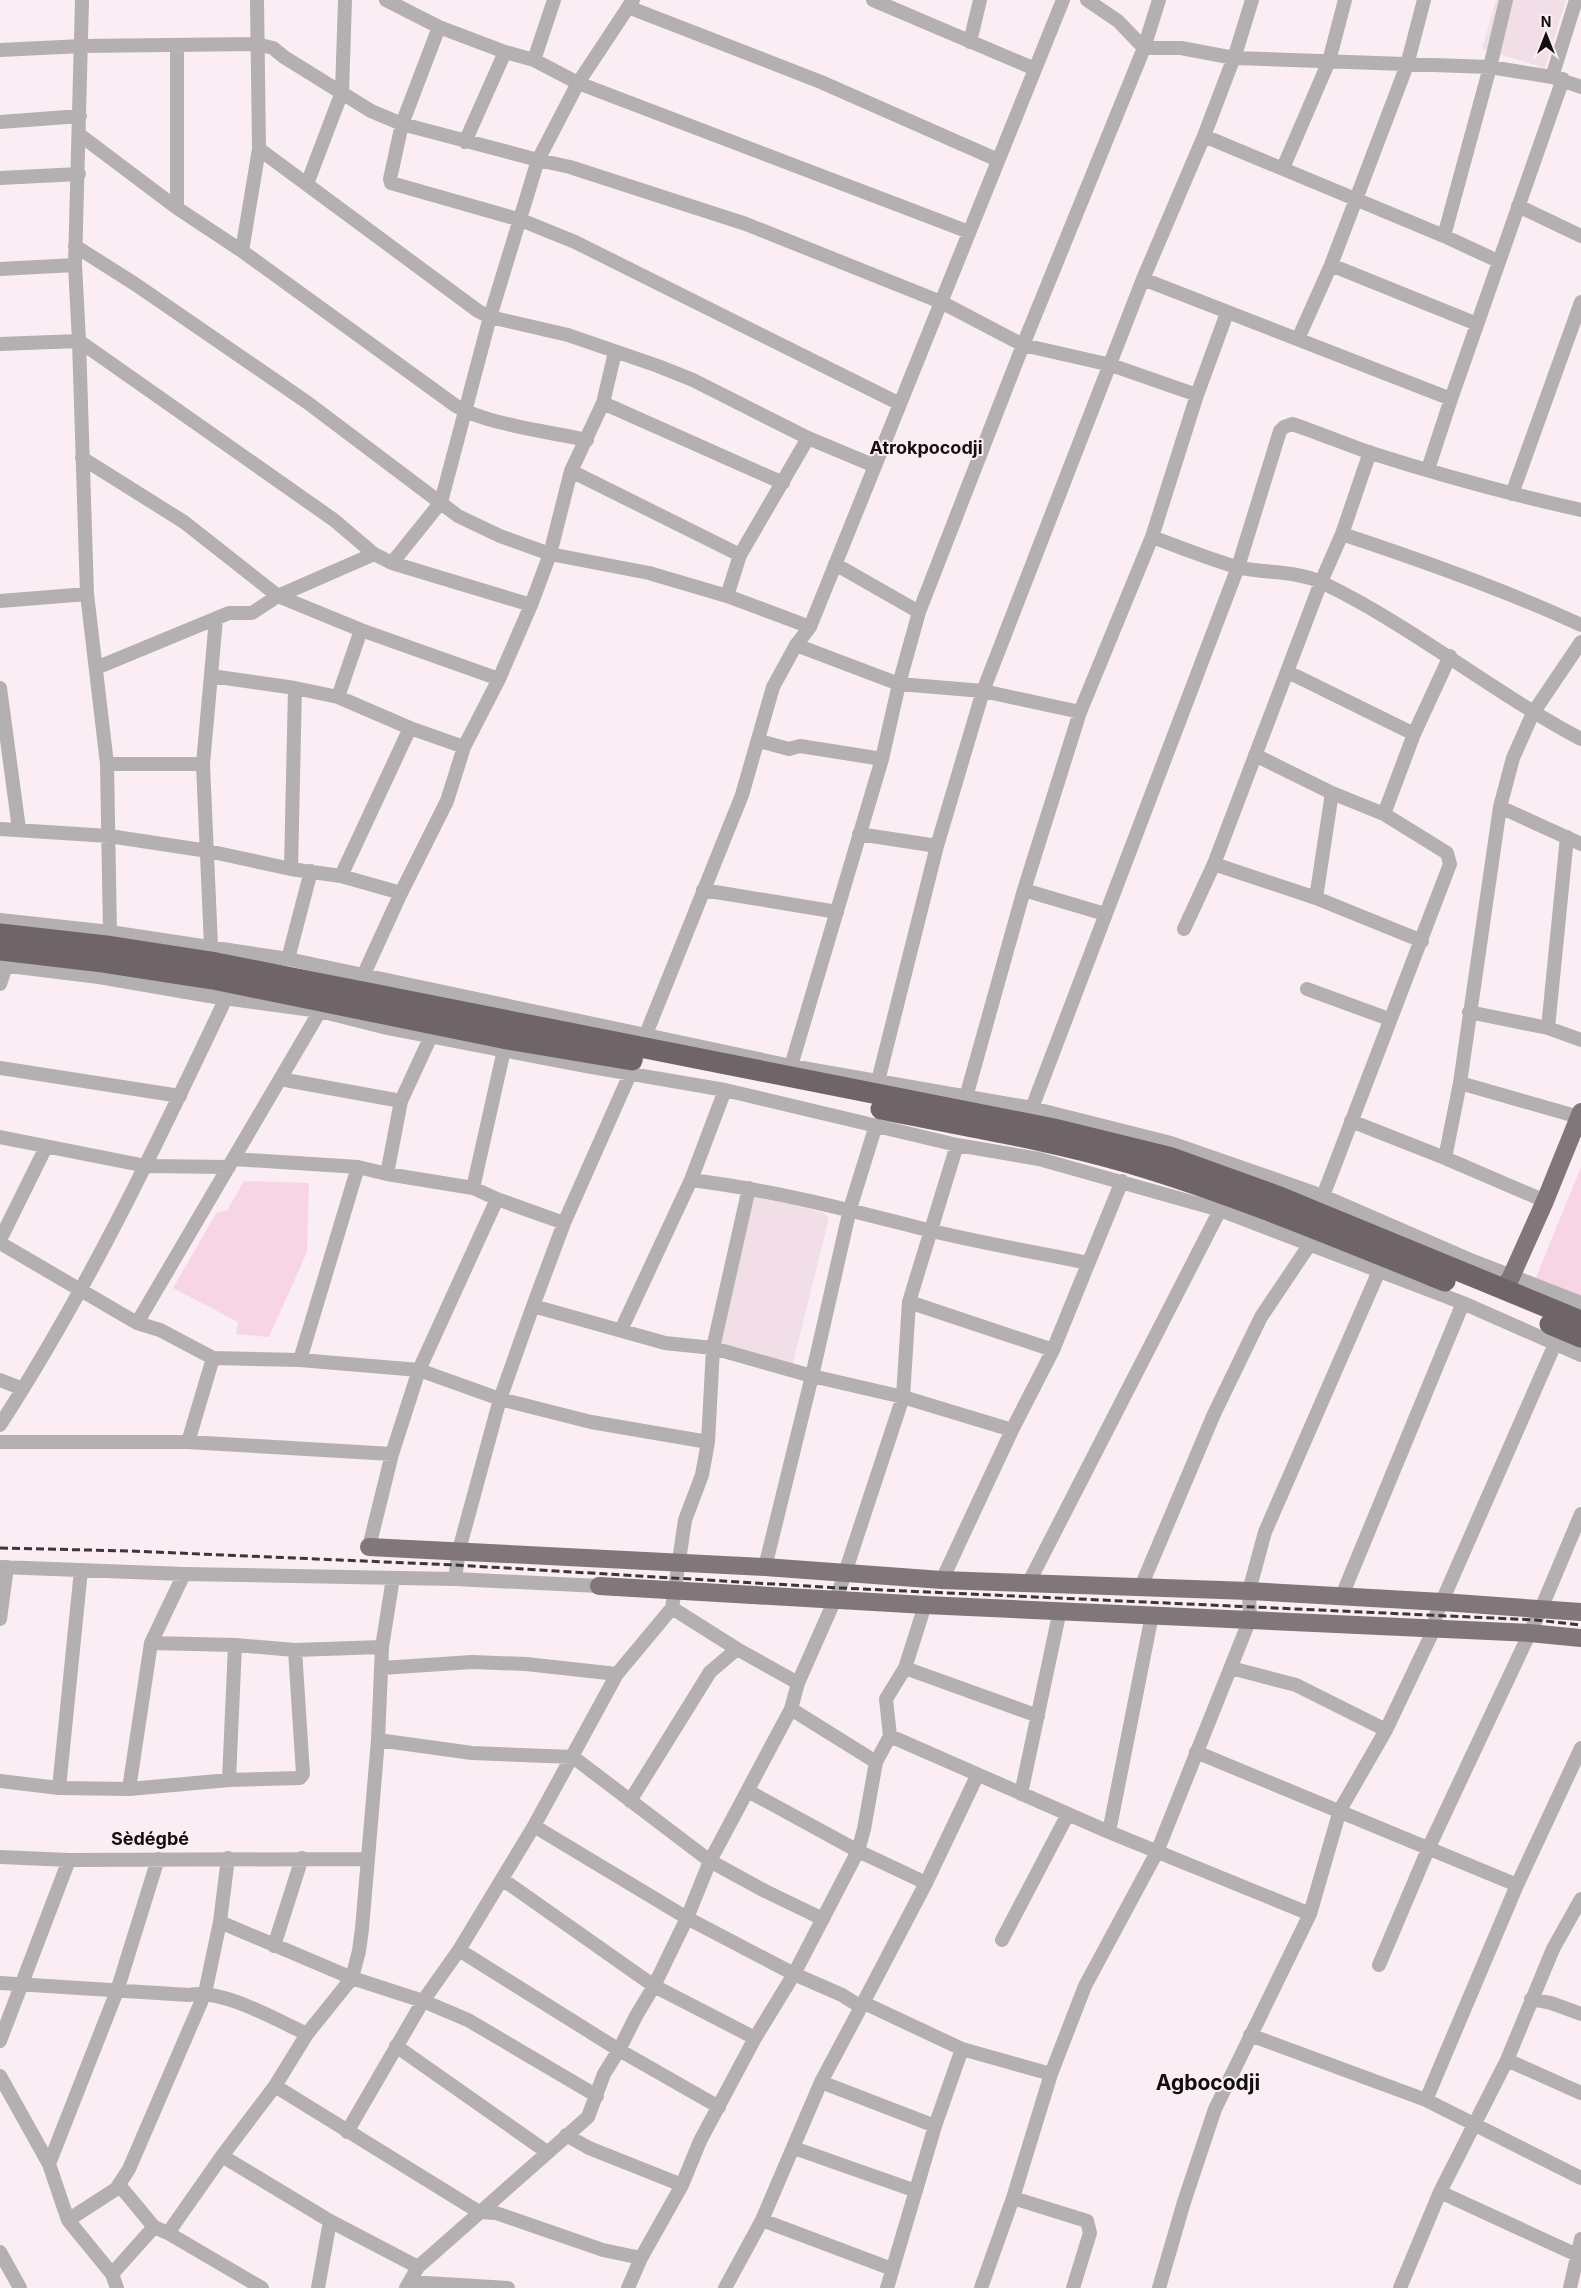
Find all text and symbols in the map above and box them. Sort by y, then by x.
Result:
north arrow [1521,10,1571,60]
text: N [1541,13,1551,30]
district label: Atrokpocodji [869,437,983,458]
district label: Sèdégbé [111,1828,189,1849]
district label: Agbocodji [1156,2070,1260,2095]

